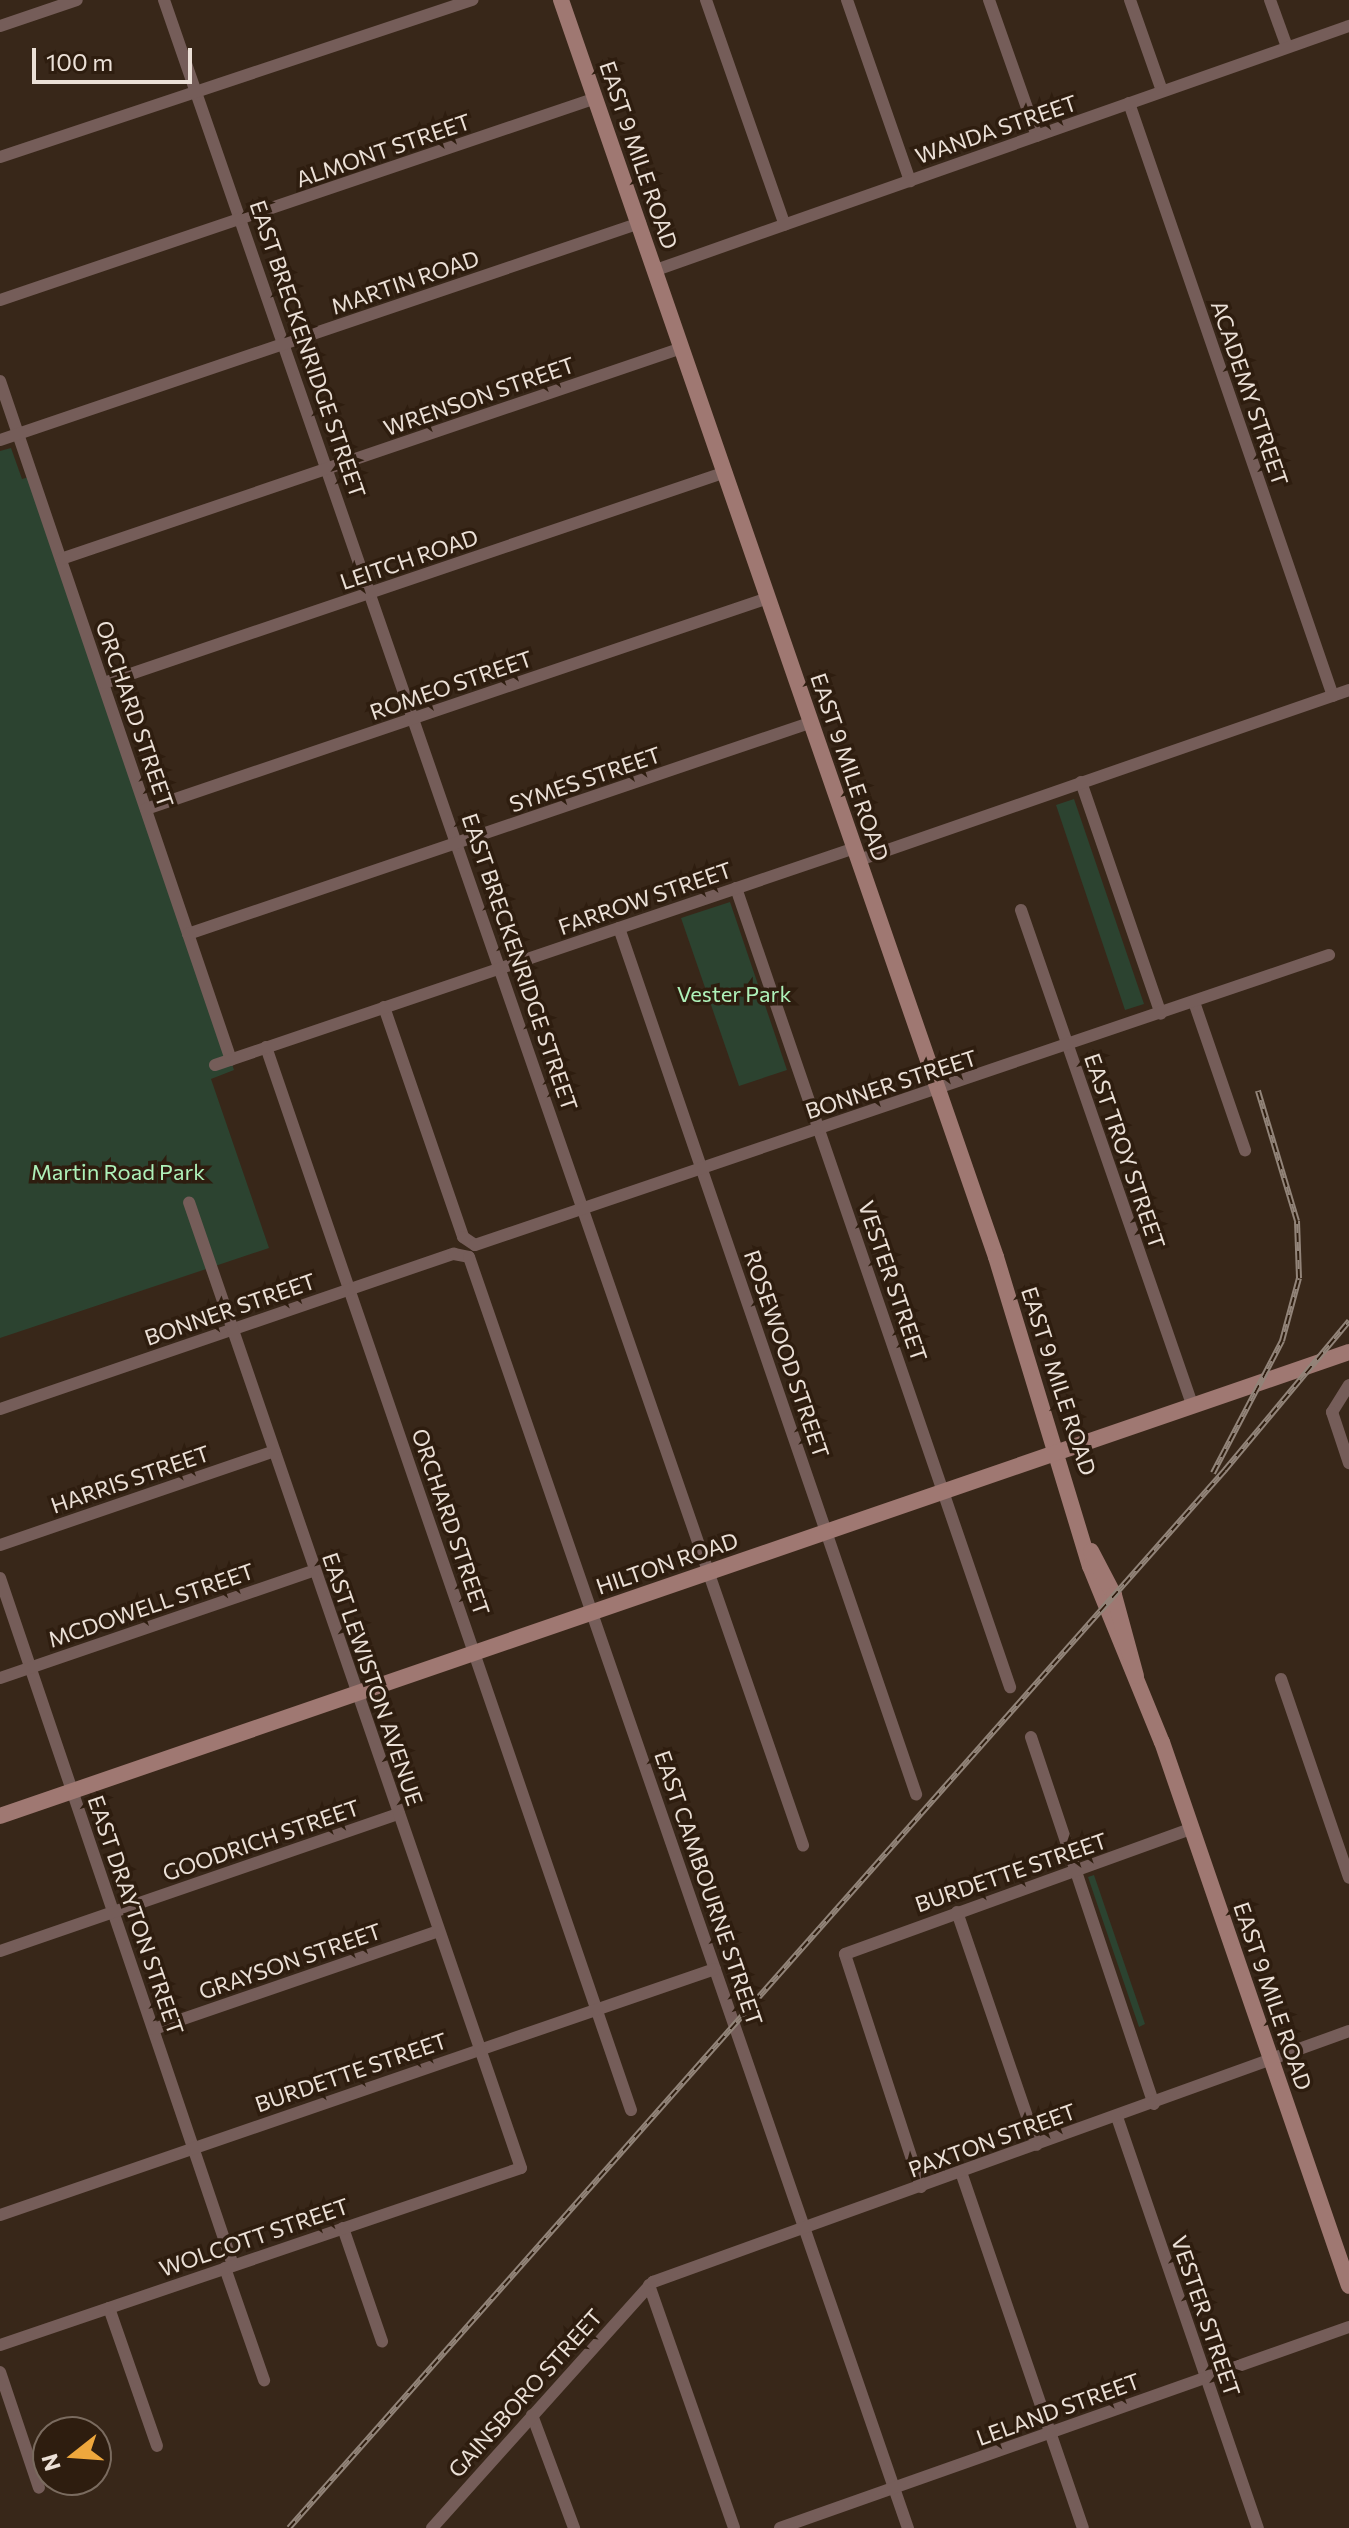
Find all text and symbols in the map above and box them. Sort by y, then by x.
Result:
scale bar [36,32,196,82]
text: 100 m [46,47,113,76]
street label: EAST 9 MILE ROAD [594,58,684,252]
street label: WANDA STREET [912,89,1080,169]
street label: ALMONT STREET [292,108,474,192]
street label: EAST BRECKENRIDGE STREET [245,197,371,501]
street label: MARTIN ROAD [328,244,482,320]
street label: ACADEMY STREET [1206,297,1294,489]
street label: WRENSON STREET [380,351,578,441]
street label: LEITCH ROAD [337,523,481,595]
street label: ORCHARD STREET [91,617,179,811]
street label: ROMEO STREET [366,645,536,725]
street label: EAST 9 MILE ROAD [805,670,895,864]
street label: SYMES STREET [506,741,664,817]
street label: EAST BRECKENRIDGE STREET [457,810,583,1114]
street label: FARROW STREET [555,856,735,940]
park label: Vester Park [677,981,791,1007]
street label: BONNER STREET [802,1044,980,1124]
street label: EAST TROY STREET [1079,1050,1171,1252]
park label: Martin Road Park [31,1159,205,1185]
street label: VESTER STREET [853,1197,933,1365]
street label: ROSEWOOD STREET [739,1246,835,1462]
street label: BONNER STREET [141,1267,319,1351]
street label: EAST 9 MILE ROAD [1016,1283,1102,1479]
street label: ORCHARD STREET [407,1425,495,1619]
street label: HARRIS STREET [47,1439,213,1519]
street label: HILTON ROAD [593,1526,741,1600]
street label: EAST LEWISTON AVENUE [317,1549,429,1809]
street label: MCDOWELL STREET [45,1557,257,1653]
street label: EAST CAMBOURNE STREET [649,1747,769,2029]
street label: EAST DRAYTON STREET [83,1792,189,2038]
street label: GOODRICH STREET [159,1794,363,1886]
street label: BURDETTE STREET [911,1827,1111,1917]
street label: EAST 9 MILE ROAD [1228,1899,1318,2093]
street label: GRAYSON STREET [195,1917,385,2005]
street label: BURDETTE STREET [251,2027,451,2117]
street label: PAXTON STREET [905,2097,1079,2183]
street label: WOLCOTT STREET [156,2192,352,2282]
street label: VESTER STREET [1166,2232,1246,2400]
street label: GAINSBORO STREET [442,2303,608,2483]
street label: LELAND STREET [973,2367,1143,2451]
north arrow [32,2416,112,2496]
text: N [35,2451,66,2474]

